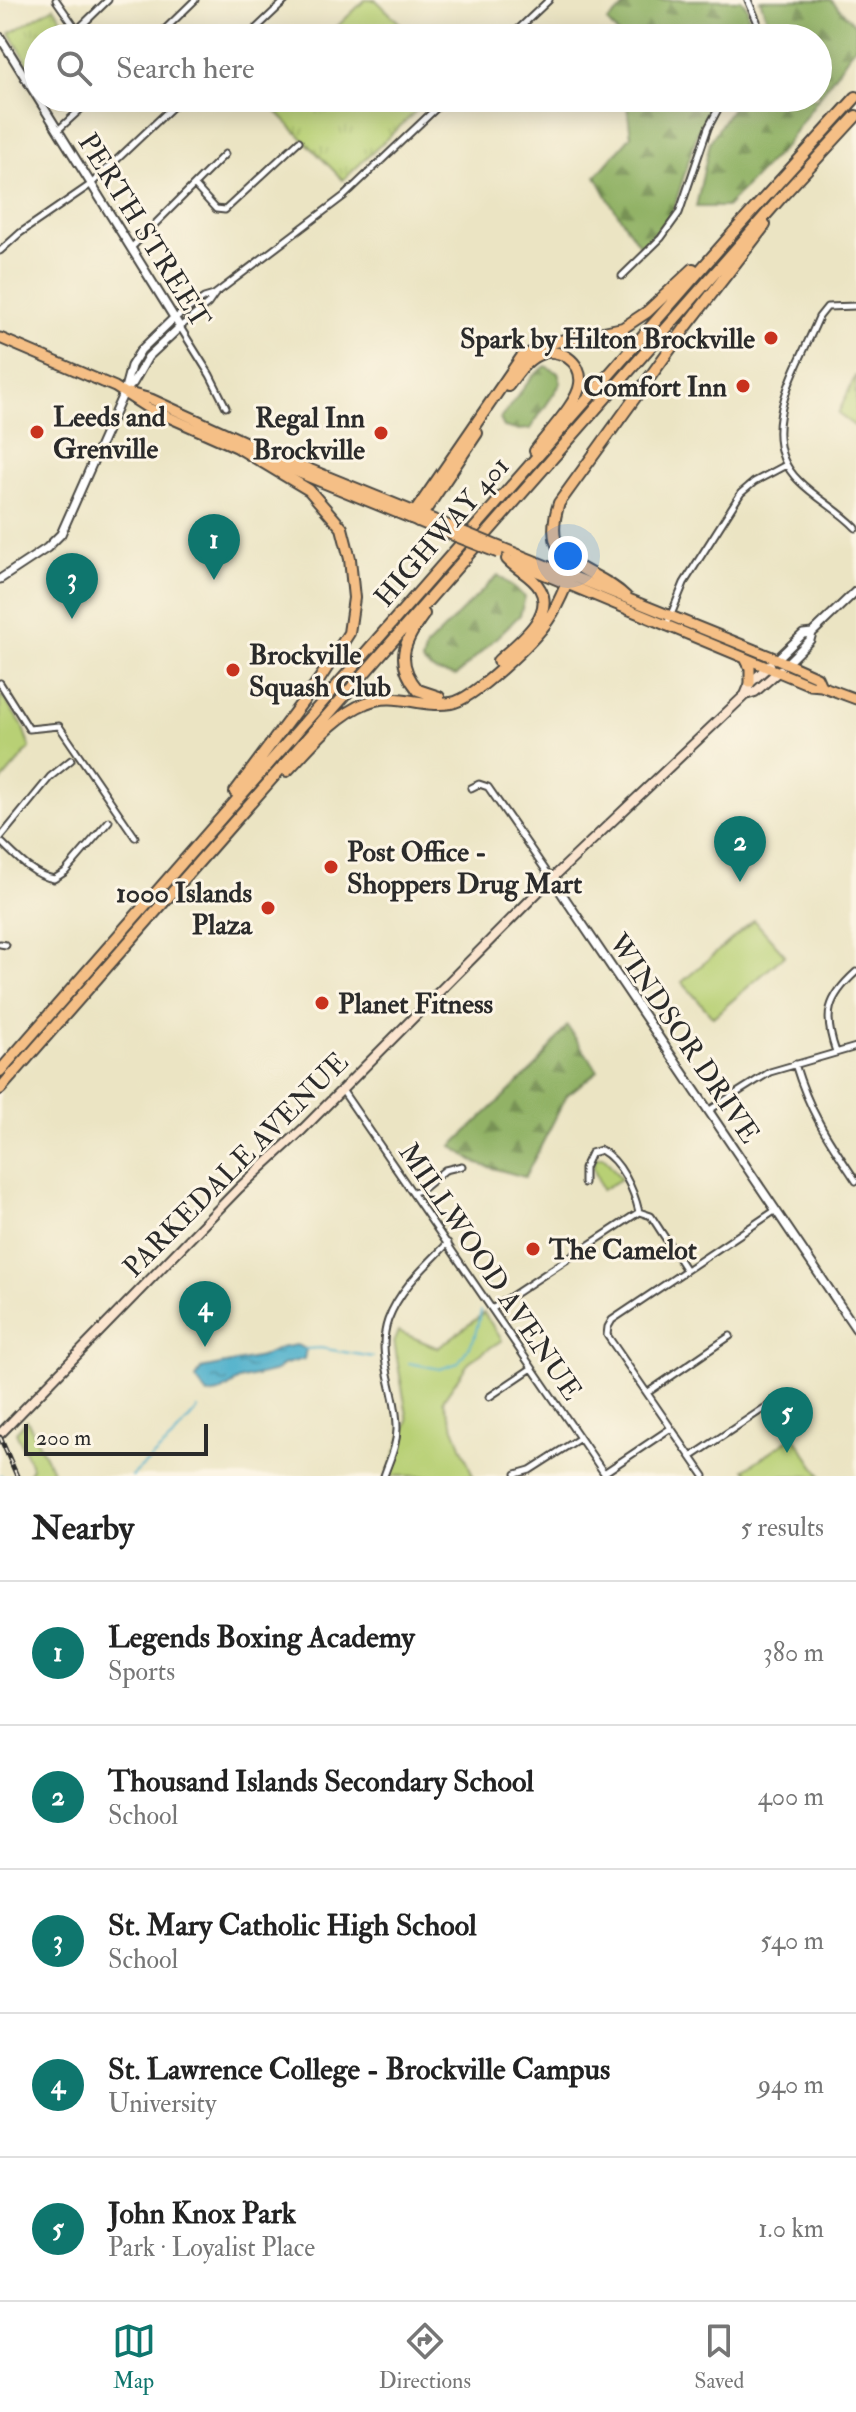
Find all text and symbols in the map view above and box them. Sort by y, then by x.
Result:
search box [24,24,832,112]
icon: search [52,46,96,90]
text: Search here [116,50,255,87]
street label: PERTH STREET [70,127,218,335]
place label: Spark by Hilton Brockville [460,322,755,357]
marker: Spark by Hilton Brockville [762,329,780,347]
place label: Comfort Inn [583,370,728,405]
marker: Comfort Inn [734,377,752,395]
place label: Leeds and Grenville [53,400,166,467]
place label: Regal Inn Brockville [253,401,366,468]
marker: Leeds and Grenville [28,423,46,441]
marker: Regal Inn Brockville [372,424,390,442]
street label: HIGHWAY 401 [367,449,517,615]
pin: 1 [188,514,240,580]
your location [548,536,588,576]
pin: 3 [46,553,98,619]
place label: Brockville Squash Club [249,638,391,705]
marker: Brockville Squash Club [224,661,242,679]
pin: 2 [714,816,766,882]
place label: Post Office - Shoppers Drug Mart [347,835,582,902]
marker: Post Office - Shoppers Drug Mart [322,858,340,876]
place label: 1000 Islands Plaza [116,876,253,943]
marker: 1000 Islands Plaza [259,899,277,917]
street label: WINDSOR DRIVE [600,926,767,1150]
place label: Planet Fitness [338,987,494,1022]
marker: Planet Fitness [313,994,331,1012]
street label: PARKEDALE AVENUE [116,1045,356,1285]
street label: MILLWOOD AVENUE [391,1136,589,1407]
place label: The Camelot [548,1233,697,1268]
marker: The Camelot [524,1240,542,1258]
pin: 4 [179,1281,231,1347]
pin: 5 [761,1387,813,1453]
scale bar [24,1420,208,1456]
text: 200 m [36,1424,91,1452]
text: Nearby [32,1507,134,1550]
text: 5 results [740,1512,824,1544]
text: Legends Boxing Academy [108,1619,415,1656]
text: 1 [53,1637,63,1669]
text: 380 m [763,1637,824,1669]
text: Sports [108,1656,175,1688]
text: Thousand Islands Secondary School [108,1763,534,1800]
text: 2 [51,1781,65,1813]
text: 400 m [758,1781,824,1813]
text: School [108,1800,178,1832]
text: St. Mary Catholic High School [108,1907,477,1944]
text: 3 [53,1925,63,1957]
text: 540 m [760,1925,824,1957]
text: School [108,1944,178,1976]
text: St. Lawrence College - Brockville Campus [108,2051,610,2088]
text: 4 [51,2069,65,2101]
text: 940 m [758,2069,824,2101]
text: University [108,2088,216,2120]
text: John Knox Park [108,2195,296,2232]
text: 5 [52,2213,64,2245]
text: 1.0 km [758,2213,824,2245]
text: Park · Loyalist Place [108,2232,315,2264]
tab: Map [112,2319,156,2395]
tab: Directions [379,2319,471,2395]
tab: Saved [694,2319,744,2395]

